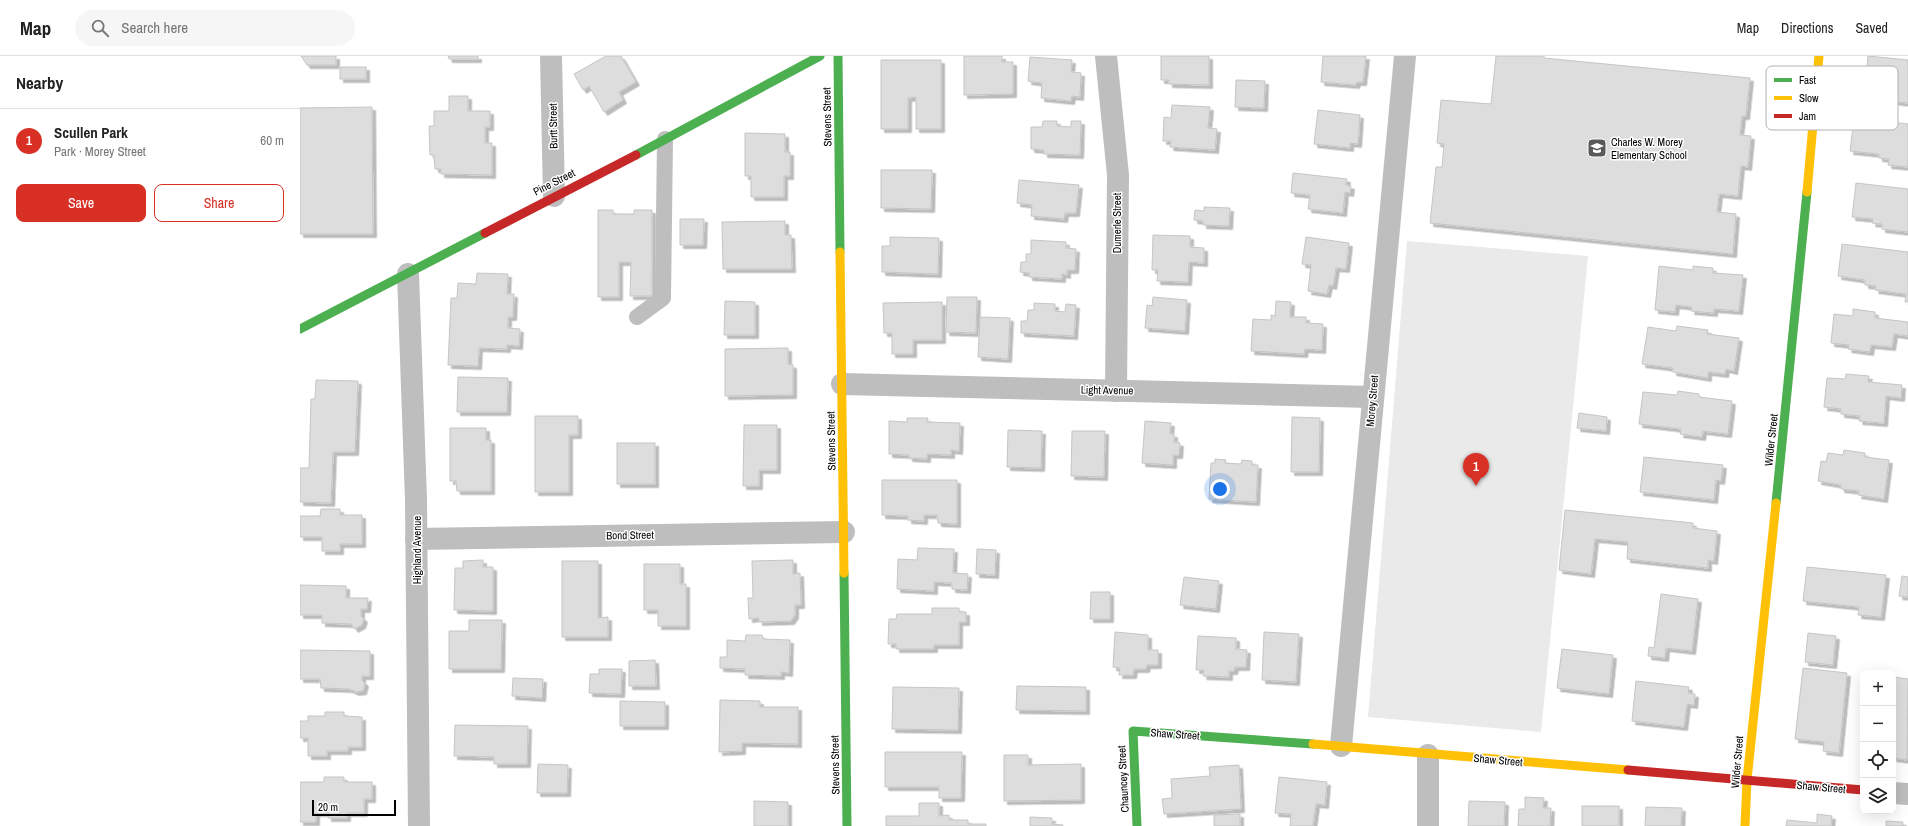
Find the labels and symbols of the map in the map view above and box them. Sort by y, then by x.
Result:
legend [1766,66,1898,130]
text: Fast [1799,73,1817,87]
street label: Stevens Street [819,87,835,147]
text: Slow [1799,91,1819,105]
street label: Burtt Street [546,103,560,149]
text: Jam [1799,109,1816,123]
place label: Charles W. Morey Elementary School [1611,135,1687,162]
school or university icon: Charles W. Morey Elementary School [1586,137,1608,159]
street label: Pine Street [531,165,578,198]
street label: Dumerle Street [1110,192,1124,253]
street label: Morey Street [1363,374,1381,427]
street label: Light Avenue [1081,383,1133,397]
street label: Stevens Street [823,411,839,471]
street label: Wilder Street [1761,413,1781,467]
pin: 1 [1463,453,1489,486]
your location [1210,479,1230,499]
street label: Highland Avenue [410,516,424,584]
street label: Bond Street [606,528,654,542]
street label: Shaw Street [1150,725,1200,743]
street label: Stevens Street [827,735,843,795]
street label: Wilder Street [1728,735,1746,789]
street label: Chauncey Street [1114,745,1132,813]
street label: Shaw Street [1473,751,1524,769]
street label: Shaw Street [1796,778,1847,796]
scale bar [312,798,396,817]

